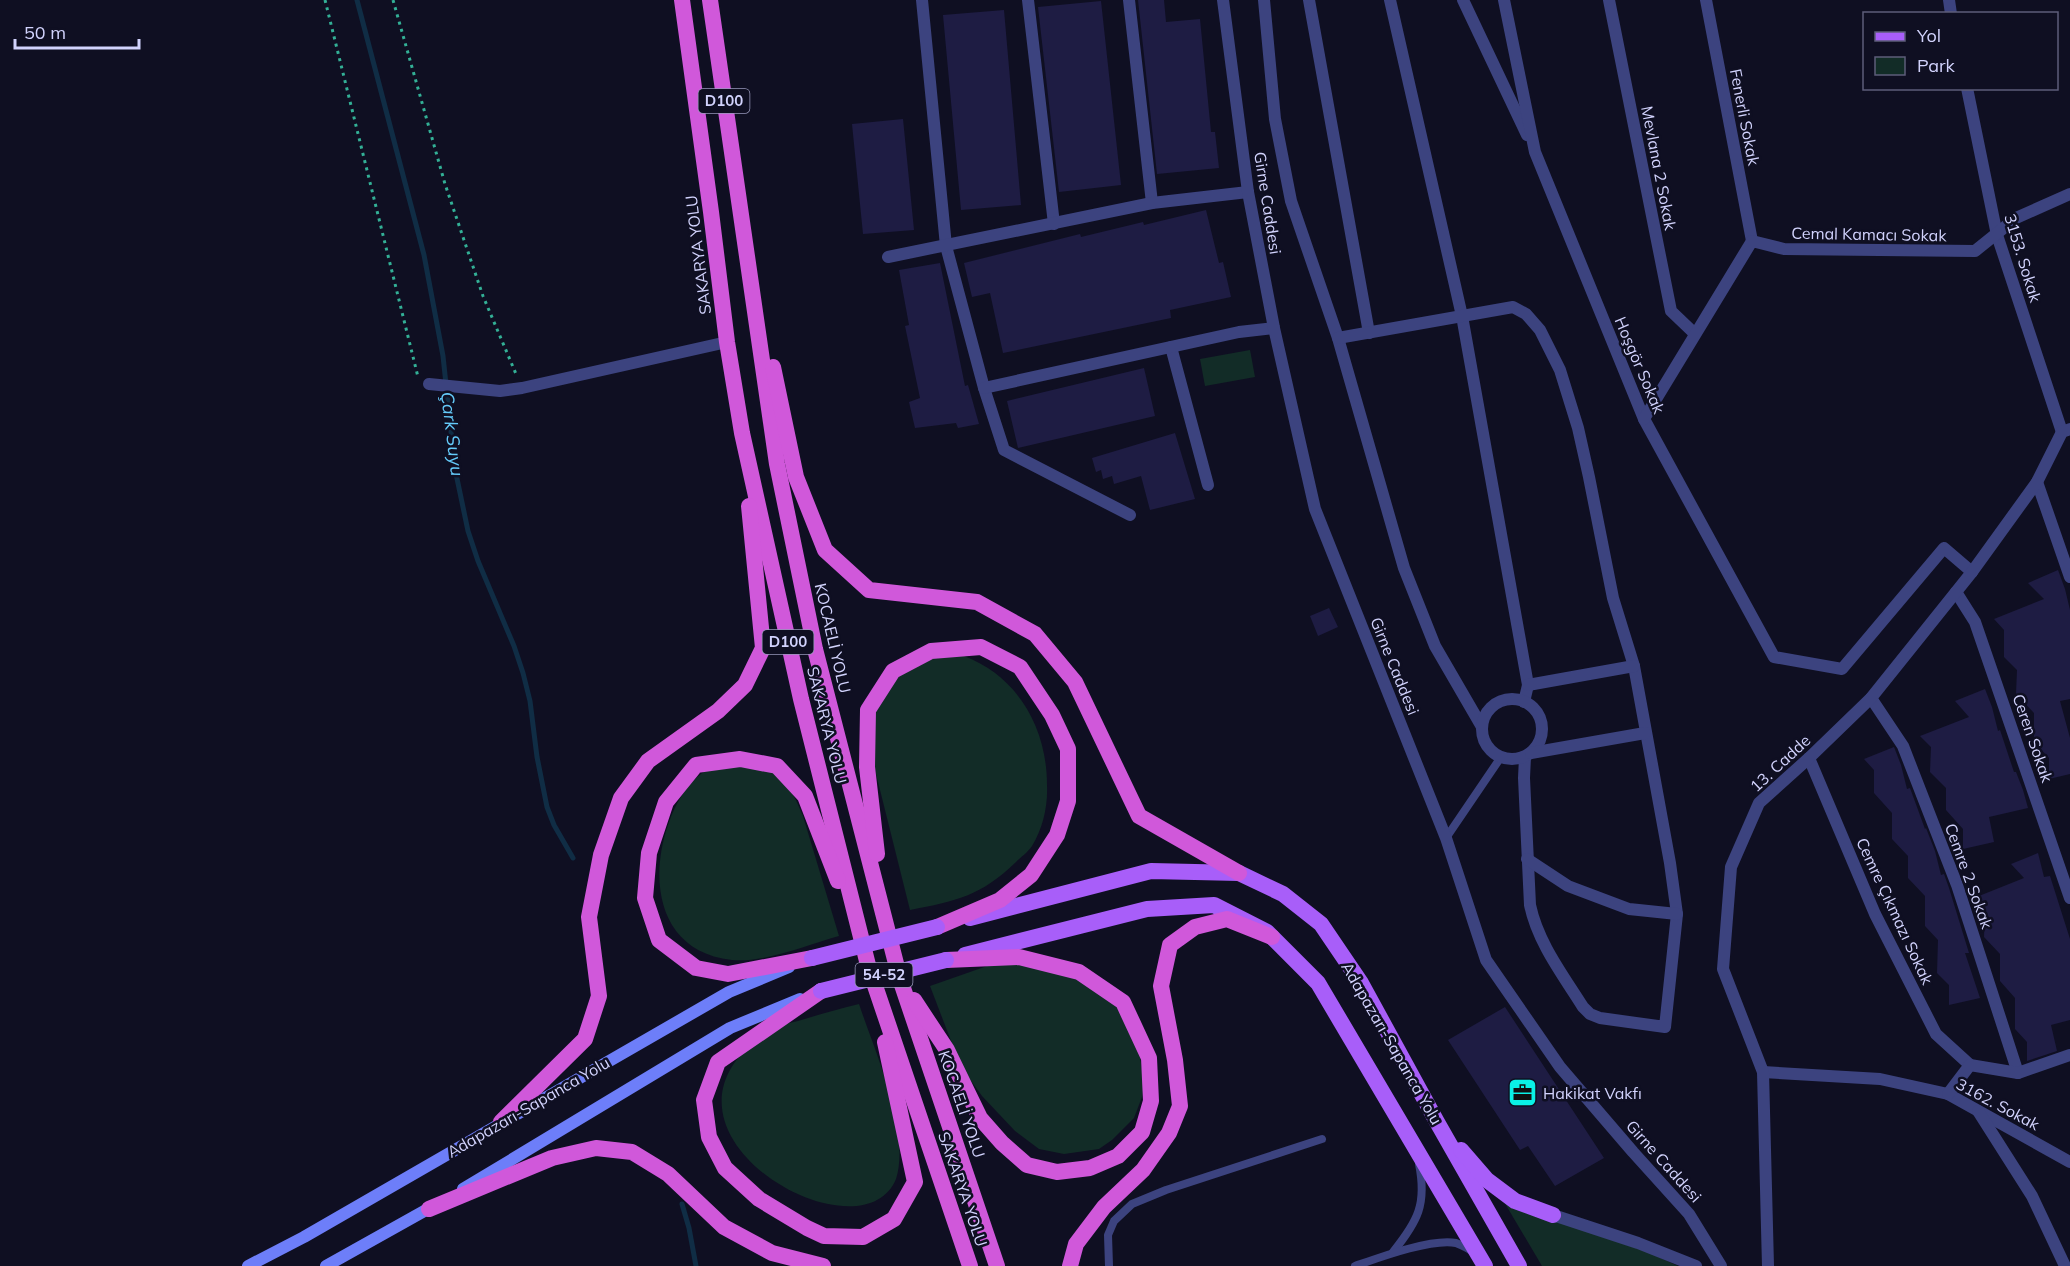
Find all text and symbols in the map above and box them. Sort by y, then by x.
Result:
scale bar [15,12,140,50]
legend [1863,12,2058,90]
text: 50 m [24,21,66,44]
text: Yol [1916,24,1941,47]
text: Park [1917,54,1956,77]
street label: Fenerli Sokak [1726,67,1764,168]
road number: D100 [698,89,750,113]
street label: Mevlana 2 Sokak [1637,104,1681,233]
street label: Girne Caddesi [1250,150,1286,256]
street label: SAKARYA YOLU [681,194,715,316]
street label: 3153. Sokak [2000,211,2046,305]
street label: Cemal Kamacı Sokak [1791,223,1947,245]
street label: Hoşgör Sokak [1611,314,1670,417]
water label: Çark Suyu [436,390,469,477]
street label: KOCAELİ YOLU [811,581,855,695]
street label: Girne Caddesi [1366,614,1424,718]
road number: D100 [762,630,814,654]
street label: SAKARYA YOLU [803,664,851,786]
street label: Ceren Sokak [2009,691,2058,786]
street label: 13. Cadde [1746,730,1814,796]
street label: Cemre 2 Sokak [1941,821,1998,932]
street label: Cemre Çıkmazı Sokak [1852,834,1938,988]
street label: Adapazarı-Sapanca Yolu [1337,958,1447,1128]
road number: 54-52 [856,963,912,987]
street label: KOCAELİ YOLU [934,1048,990,1160]
street label: Adapazarı-Sapanca Yolu [443,1052,613,1162]
street label: 3162. Sokak [1953,1074,2044,1135]
office icon: Hakikat Vakfı [1506,1077,1538,1109]
place label: Hakikat Vakfı [1543,1083,1642,1103]
street label: Girne Caddesi [1622,1116,1706,1206]
street label: SAKARYA YOLU [934,1129,992,1249]

